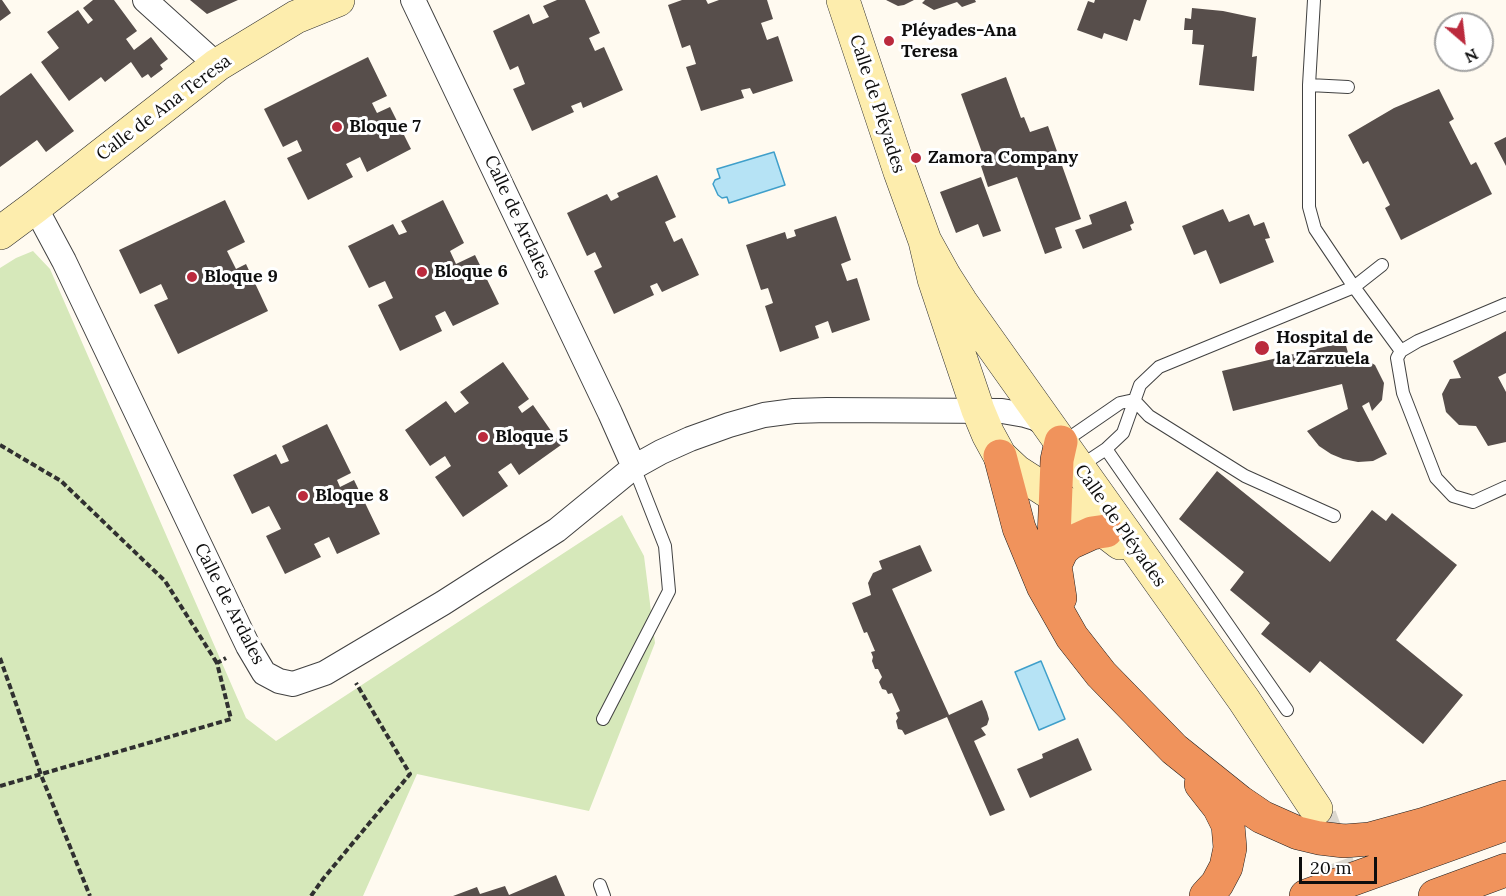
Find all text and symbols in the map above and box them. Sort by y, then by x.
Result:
north arrow [1434,12,1494,72]
place label: Pléyades-Ana Teresa [901,20,1017,63]
street label: Calle de Pléyades [844,32,910,176]
marker: Pléyades-Ana Teresa [882,34,896,48]
text: N [1461,44,1482,68]
street label: Calle de Ana Teresa [92,50,236,166]
place label: Bloque 7 [349,116,421,138]
marker: Bloque 7 [330,120,344,134]
place label: Zamora Company [928,147,1078,169]
marker: Zamora Company [909,151,923,165]
street label: Calle de Ardales [479,152,555,282]
place label: Bloque 6 [434,261,508,283]
marker: Bloque 6 [415,265,429,279]
place label: Bloque 9 [204,266,278,288]
marker: Bloque 9 [185,270,199,284]
place label: Hospital de la Zarzuela [1276,327,1373,370]
marker: Hospital de la Zarzuela [1253,339,1271,357]
place label: Bloque 5 [495,426,568,448]
marker: Bloque 5 [476,430,490,444]
street label: Calle de Pléyades [1070,461,1170,591]
place label: Bloque 8 [315,485,389,507]
marker: Bloque 8 [296,489,310,503]
street label: Calle de Ardales [189,540,269,668]
scale bar [1302,845,1380,883]
text: 20 m [1310,856,1352,879]

